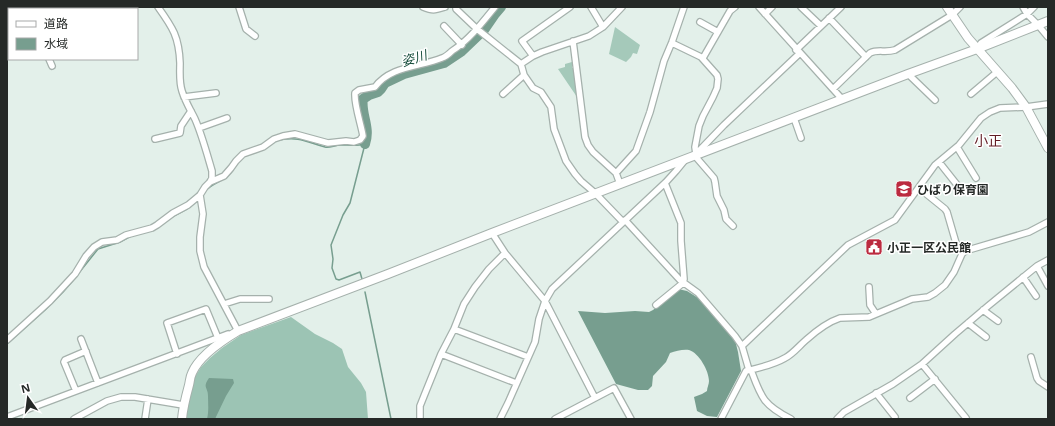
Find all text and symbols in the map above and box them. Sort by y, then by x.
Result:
legend [8,8,138,60]
text: 道路 [44,15,68,32]
text: 水域 [44,35,68,52]
water label: 姿川 [399,45,431,70]
district label: 小正 [974,131,1002,150]
school or university icon: ひばり保育園 [894,179,914,199]
place label: ひばり保育園 [917,181,989,198]
public building icon: 小正一区公民館 [864,237,884,257]
place label: 小正一区公民館 [887,239,971,256]
north arrow [8,378,48,418]
text: N [19,379,32,396]

